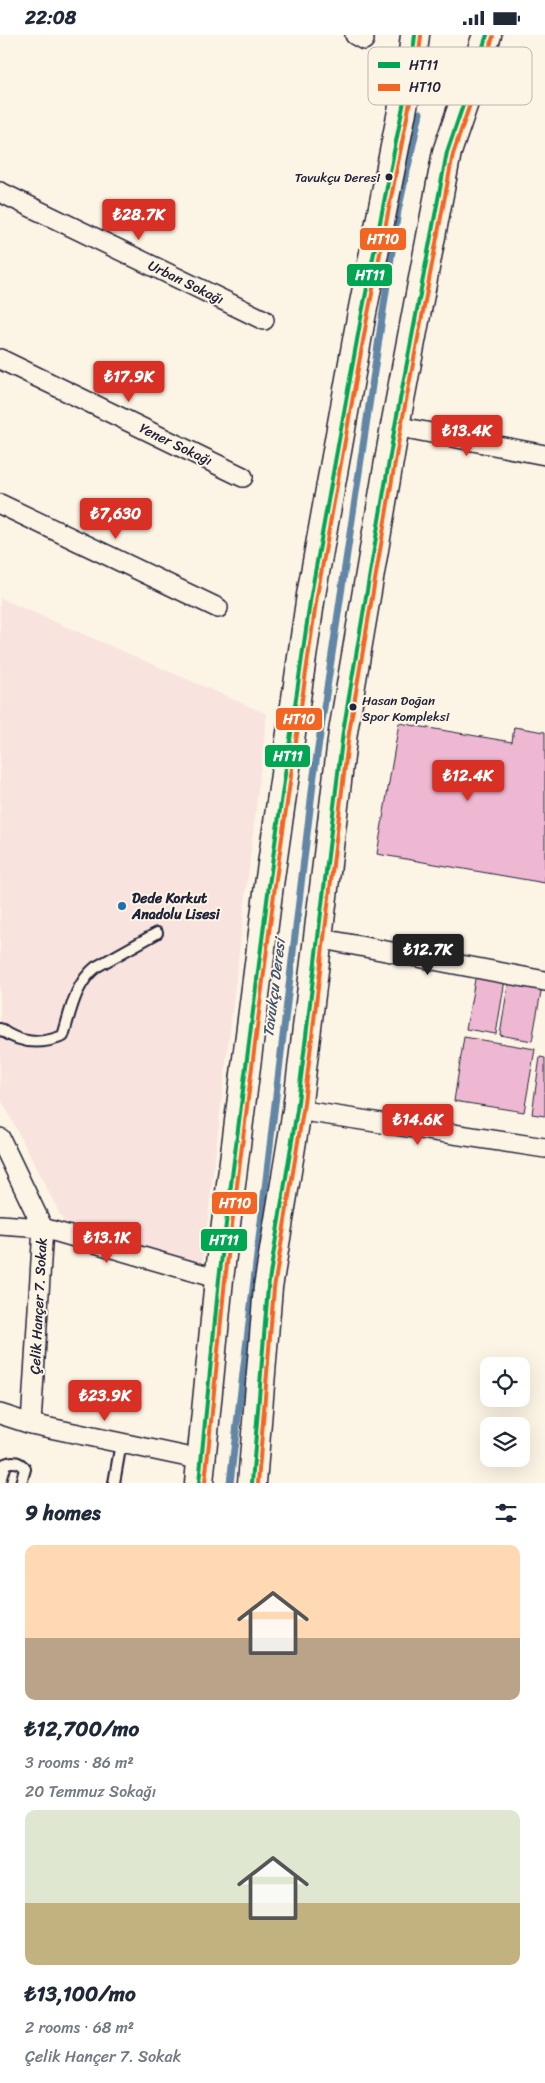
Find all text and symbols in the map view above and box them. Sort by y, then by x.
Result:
text: 22:08 [25,1,76,34]
legend [368,47,532,105]
text: HT11 [409,53,438,78]
text: HT10 [409,75,441,100]
place label: Tavukçu Deresi [295,166,380,189]
marker: Tavukçu Deresi [384,172,394,182]
pin: ₺28.7K [98,199,180,241]
text: ₺28.7K [113,200,165,229]
line badge: HT10 [359,227,407,251]
text: HT10 [366,227,399,252]
street label: Urban Sokağı [143,253,228,312]
line badge: HT11 [346,263,393,287]
text: HT11 [354,263,385,288]
pin: ₺17.9K [88,361,170,403]
text: ₺17.9K [104,362,154,391]
pin: ₺13.4K [426,415,508,457]
street label: Yener Sokağı [135,416,217,473]
text: ₺13.4K [442,416,492,445]
pin: ₺7,630 [75,497,157,540]
text: ₺7,630 [91,499,141,528]
place label: Hasan Doğan Spor Kompleksi [362,689,450,728]
marker: Hasan Doğan Spor Kompleksi [348,702,358,712]
line badge: HT10 [275,707,323,731]
text: HT10 [282,707,315,732]
line badge: HT11 [264,744,311,768]
text: HT11 [272,744,303,769]
pin: ₺12.4K [427,759,509,802]
text: ₺12.4K [443,761,493,790]
place label: Dede Korkut Anadolu Lisesi [131,886,221,927]
marker: Dede Korkut Anadolu Lisesi [116,900,128,912]
pin: ₺12.7K [387,933,469,976]
water label: Tavukçu Deresi [255,935,293,1038]
text: ₺12.7K [404,935,452,964]
pin: ₺14.6K [377,1103,459,1146]
text: ₺14.6K [393,1105,443,1134]
line badge: HT10 [211,1191,258,1215]
text: HT10 [218,1191,251,1216]
pin: ₺13.1K [66,1221,148,1264]
text: ₺13.1K [84,1223,130,1252]
line badge: HT11 [200,1228,248,1252]
text: HT11 [208,1228,239,1253]
street label: Çelik Hançer 7. Sokak [22,1237,55,1375]
map controls [480,1357,530,1467]
button: locate [480,1357,530,1407]
pin: ₺23.9K [64,1379,146,1422]
text: ₺23.9K [79,1381,131,1410]
button: layers [480,1417,530,1467]
text: 9 homes [25,1494,101,1532]
icon: filters [492,1499,520,1527]
icon: home [228,1578,318,1668]
text: ₺12,700/mo [25,1710,139,1748]
text: 3 rooms · 86 m² [25,1748,134,1777]
text: 20 Temmuz Sokağı [25,1777,156,1806]
icon: home [228,1843,318,1933]
text: ₺13,100/mo [25,1975,136,2013]
text: 2 rooms · 68 m² [25,2013,134,2042]
text: Çelik Hançer 7. Sokak [25,2042,181,2071]

